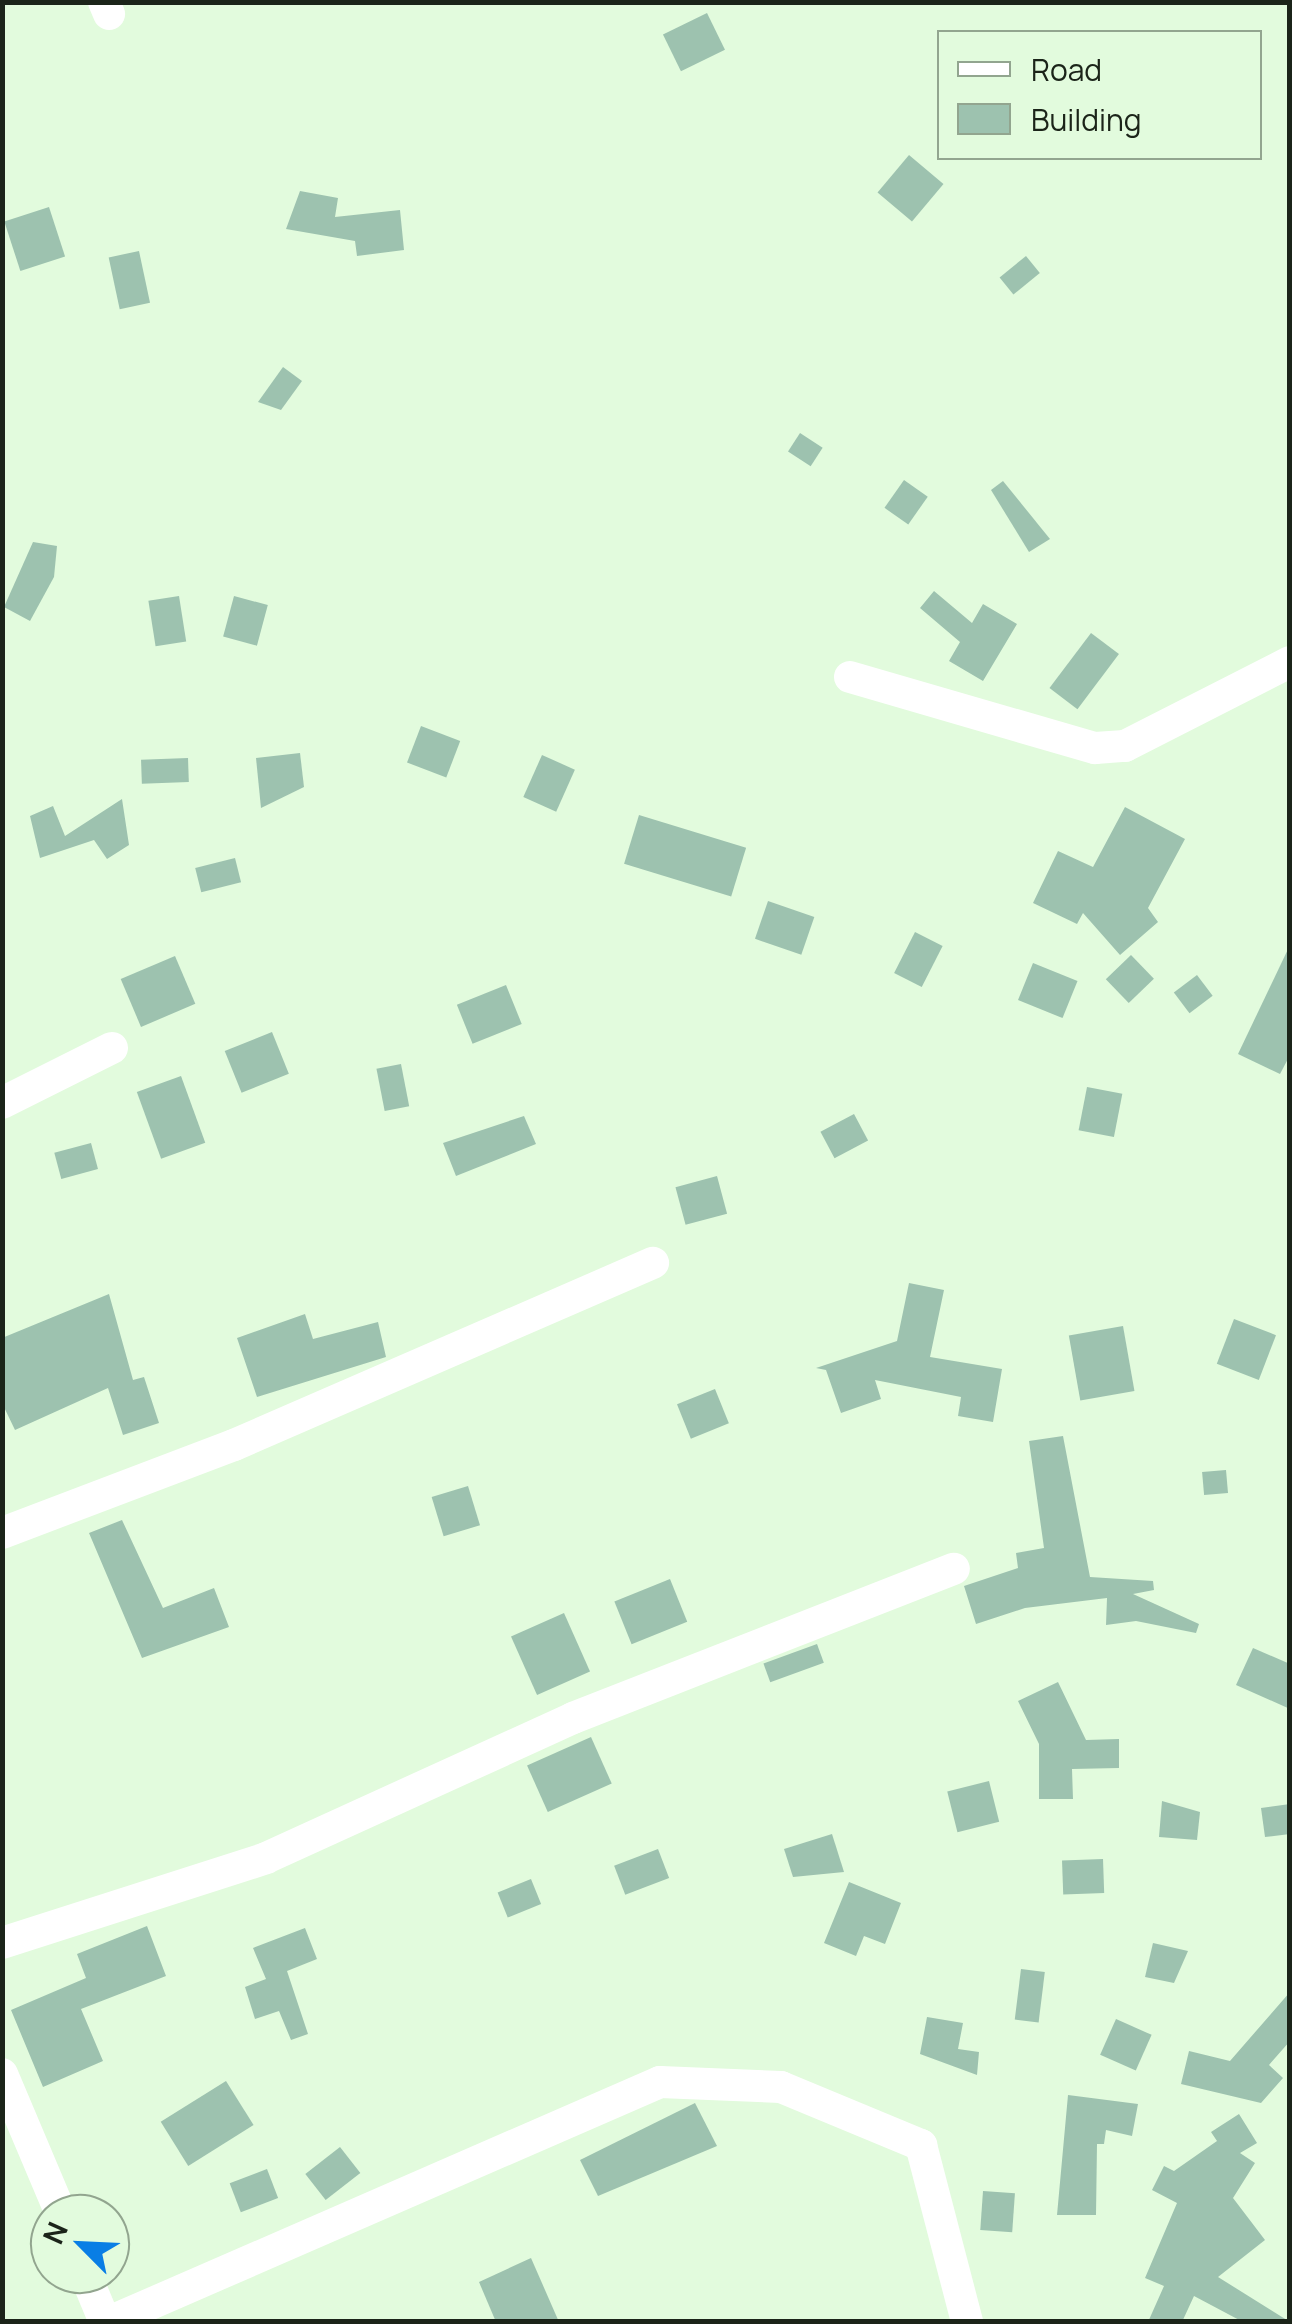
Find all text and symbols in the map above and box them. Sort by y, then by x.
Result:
legend [937,30,1262,160]
text: Road [1031,49,1102,90]
text: Building [1031,99,1142,140]
north arrow [30,2194,130,2294]
text: N [33,2216,76,2250]

